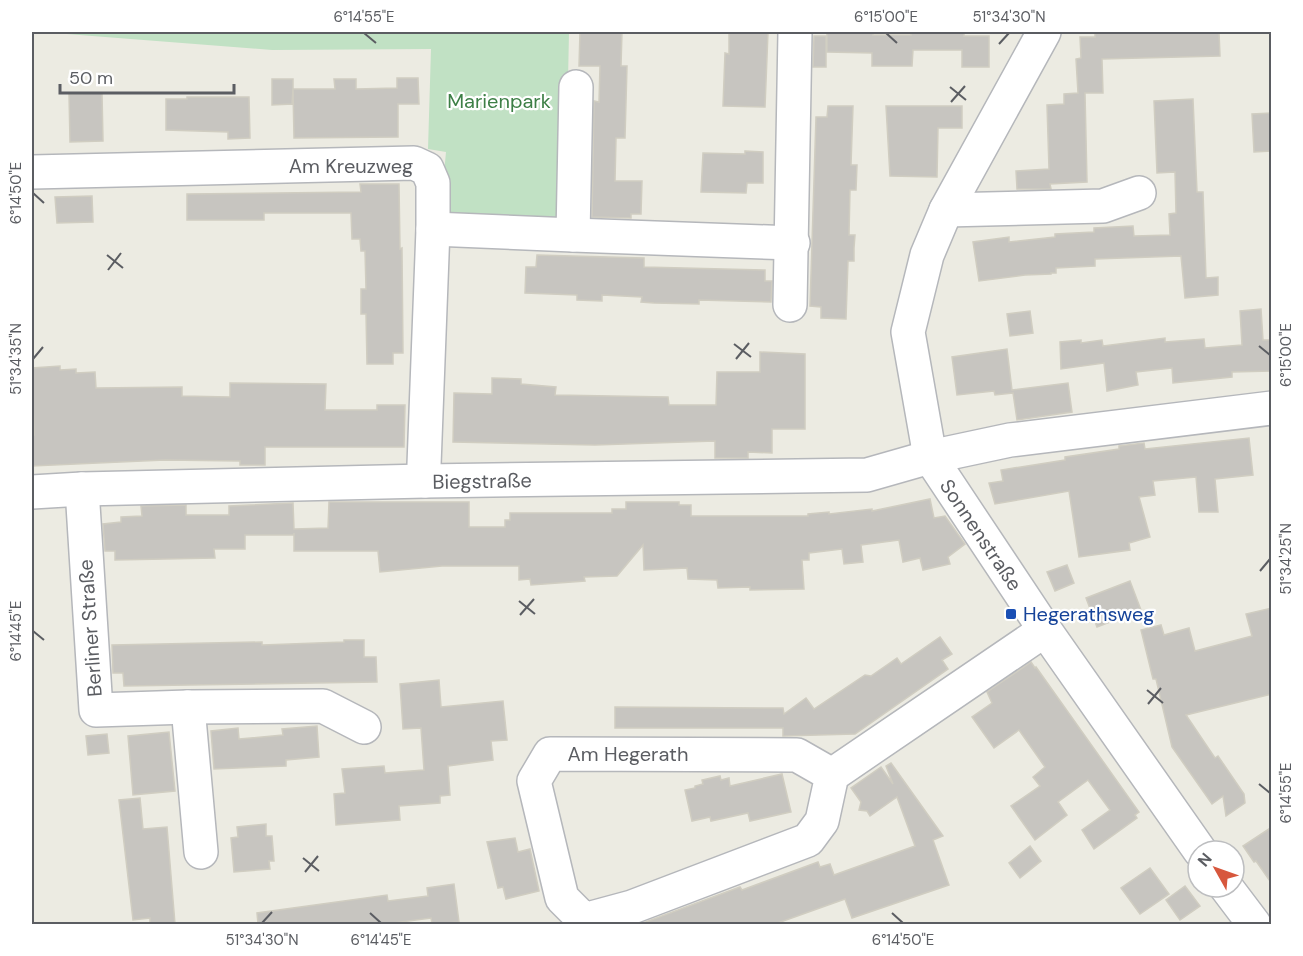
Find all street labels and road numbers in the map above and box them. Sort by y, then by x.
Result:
street label: Am Kreuzweg [289,153,413,179]
street label: Biegstraße [432,467,532,495]
street label: Sonnenstraße [934,474,1028,596]
street label: Berliner Straße [72,558,108,698]
street label: Am Hegerath [568,741,688,767]

